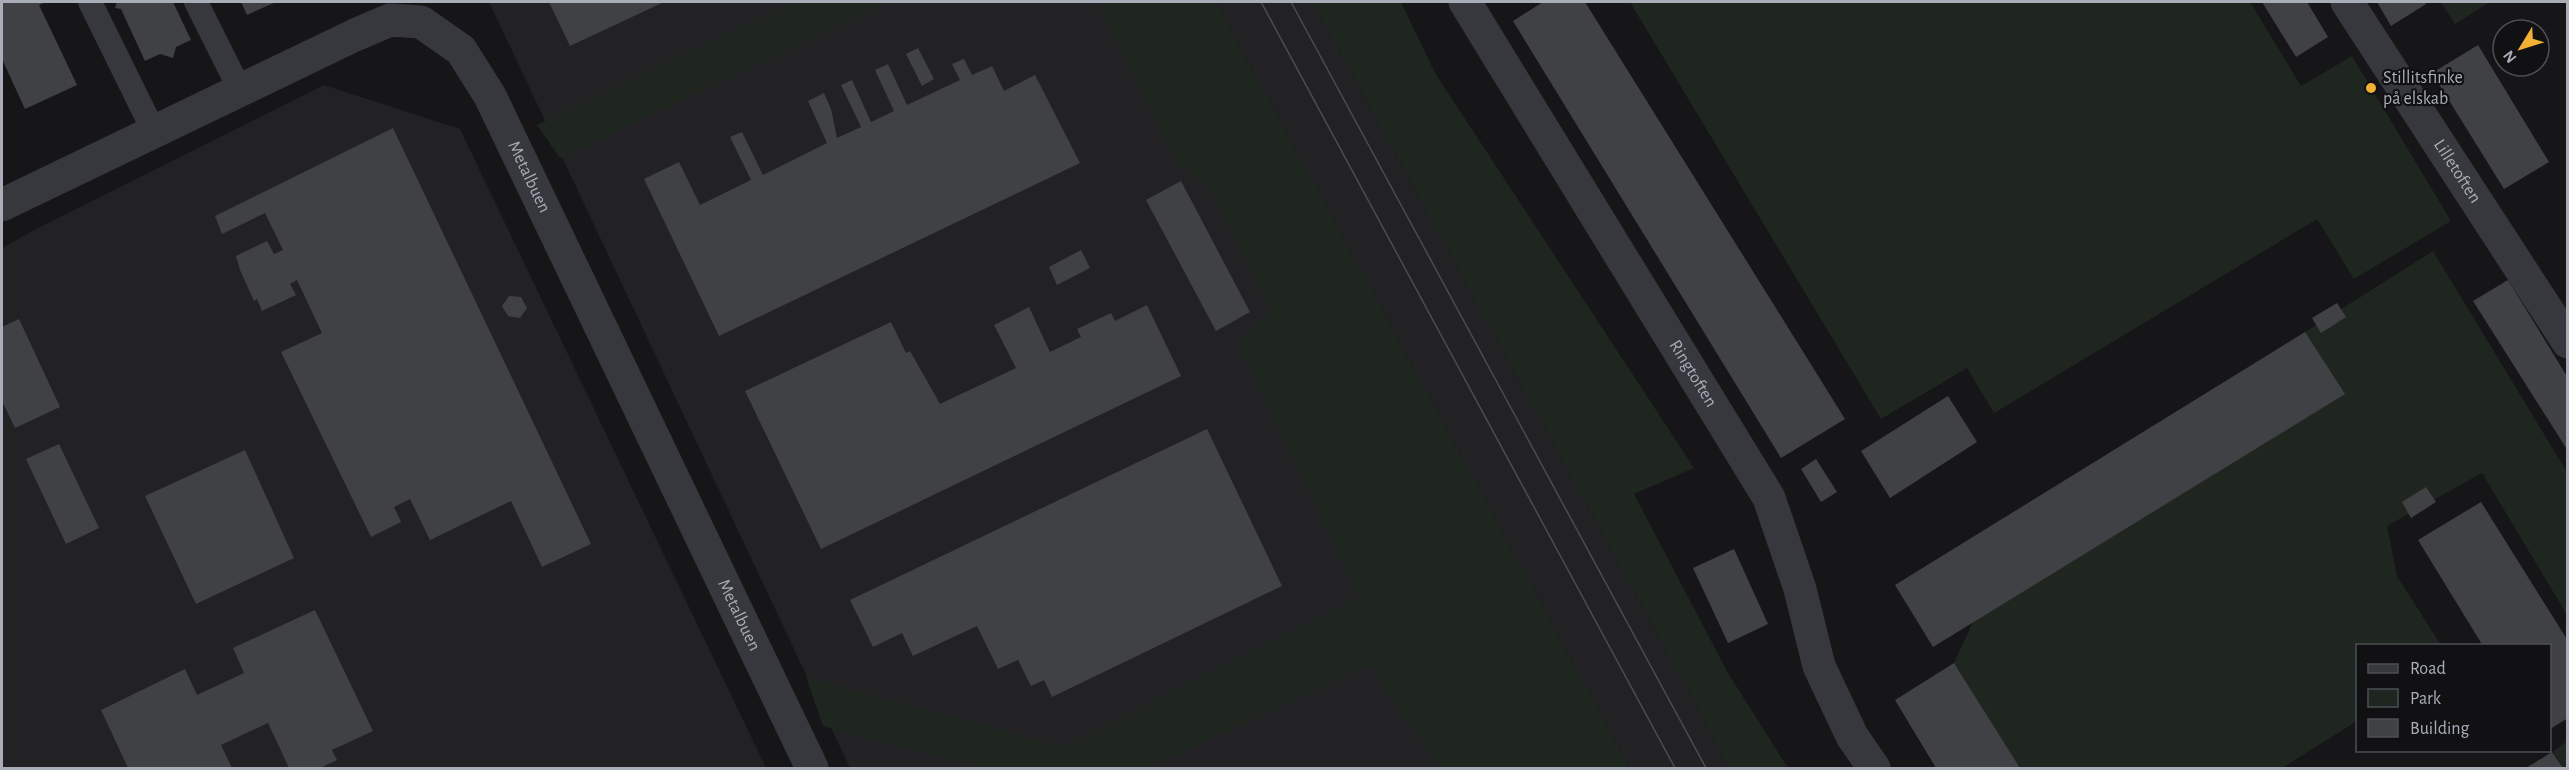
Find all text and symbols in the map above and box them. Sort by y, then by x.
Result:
north arrow [2491,18,2551,78]
text: N [2500,47,2520,66]
place label: Stillitsfinke på elskab [2383,69,2463,108]
marker: Stillitsfinke på elskab [2364,81,2378,95]
street label: Lilletoften [2430,136,2484,206]
street label: Metalbuen [504,139,554,216]
street label: Ringtoften [1666,337,1720,410]
street label: Metalbuen [714,577,764,654]
legend [2356,644,2551,752]
text: Road [2410,660,2446,678]
text: Park [2410,690,2442,708]
text: Building [2410,720,2470,738]

